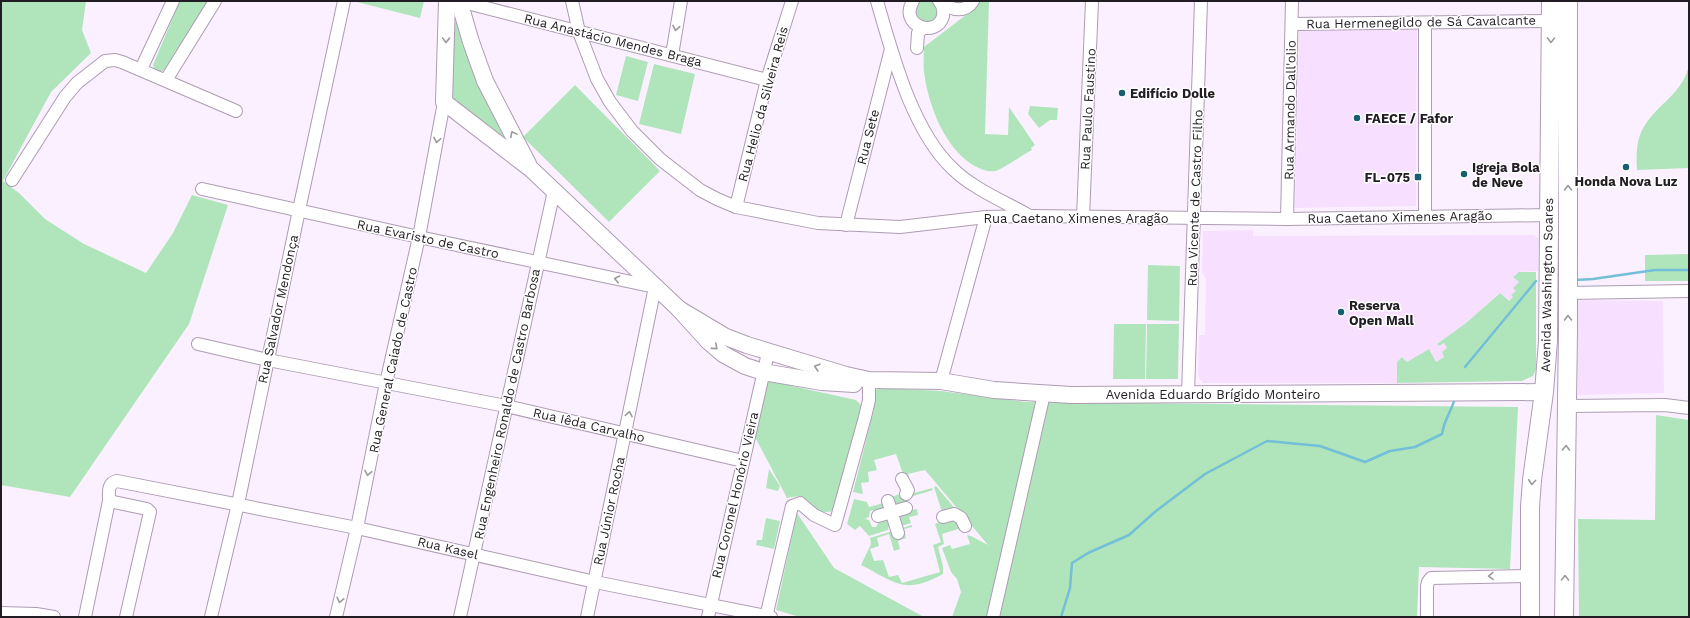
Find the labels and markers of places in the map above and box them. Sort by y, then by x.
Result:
place label: Edifício Dolle [1130,86,1215,101]
marker: Edifício Dolle [1117,88,1127,98]
place label: FAECE / Fafor [1365,111,1454,126]
marker: FAECE / Fafor [1352,113,1362,123]
place label: Igreja Bola de Neve [1472,160,1540,190]
marker: Honda Nova Luz [1621,162,1631,172]
marker: Igreja Bola de Neve [1459,169,1469,179]
place label: FL-075 [1365,170,1410,185]
marker: FL-075 [1413,172,1423,182]
place label: Honda Nova Luz [1575,174,1678,189]
place label: Reserva Open Mall [1349,298,1415,328]
marker: Reserva Open Mall [1336,307,1346,317]

